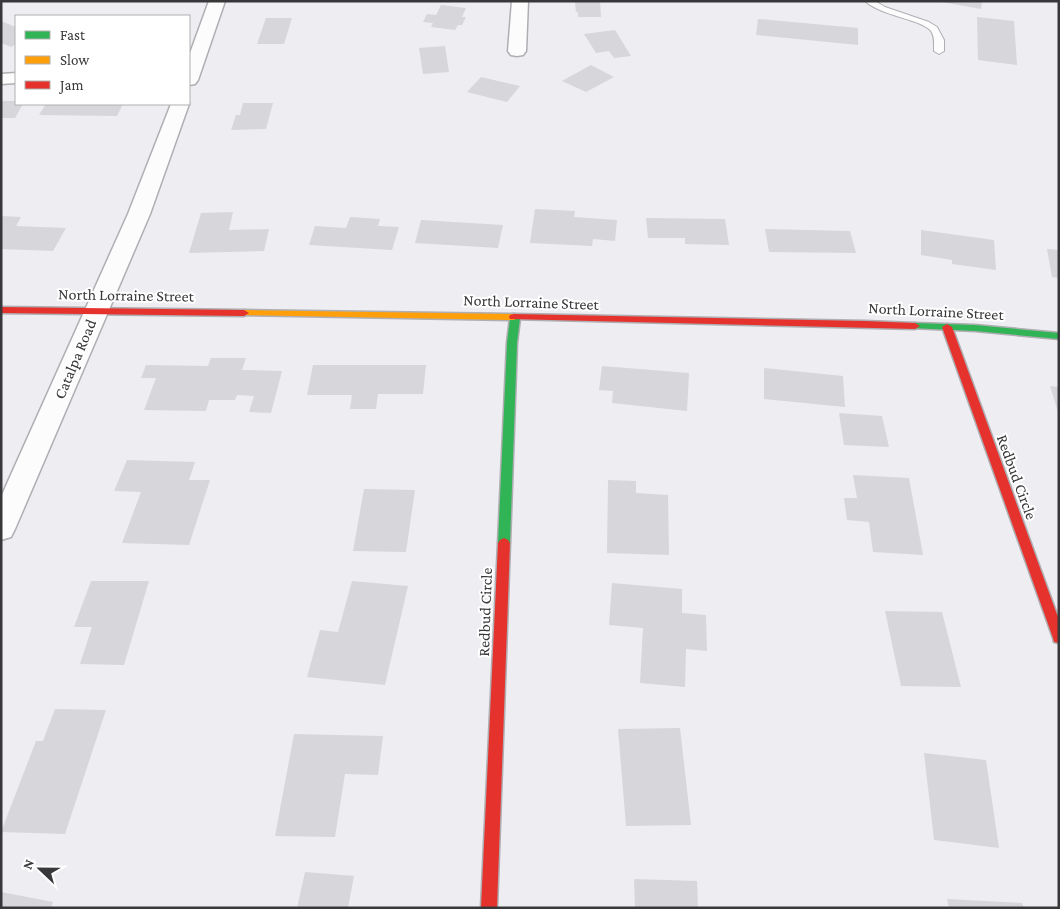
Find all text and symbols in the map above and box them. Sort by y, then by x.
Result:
legend [15,15,190,105]
text: Fast [60,27,86,43]
text: Slow [60,52,90,68]
text: Jam [58,77,83,94]
street label: North Lorraine Street [58,285,195,305]
street label: North Lorraine Street [463,291,600,313]
street label: North Lorraine Street [868,299,1005,323]
street label: Catalpa Road [51,316,101,402]
street label: Redbud Circle [994,432,1040,522]
street label: Redbud Circle [475,567,495,657]
north arrow [15,844,65,894]
text: N [19,856,37,872]

